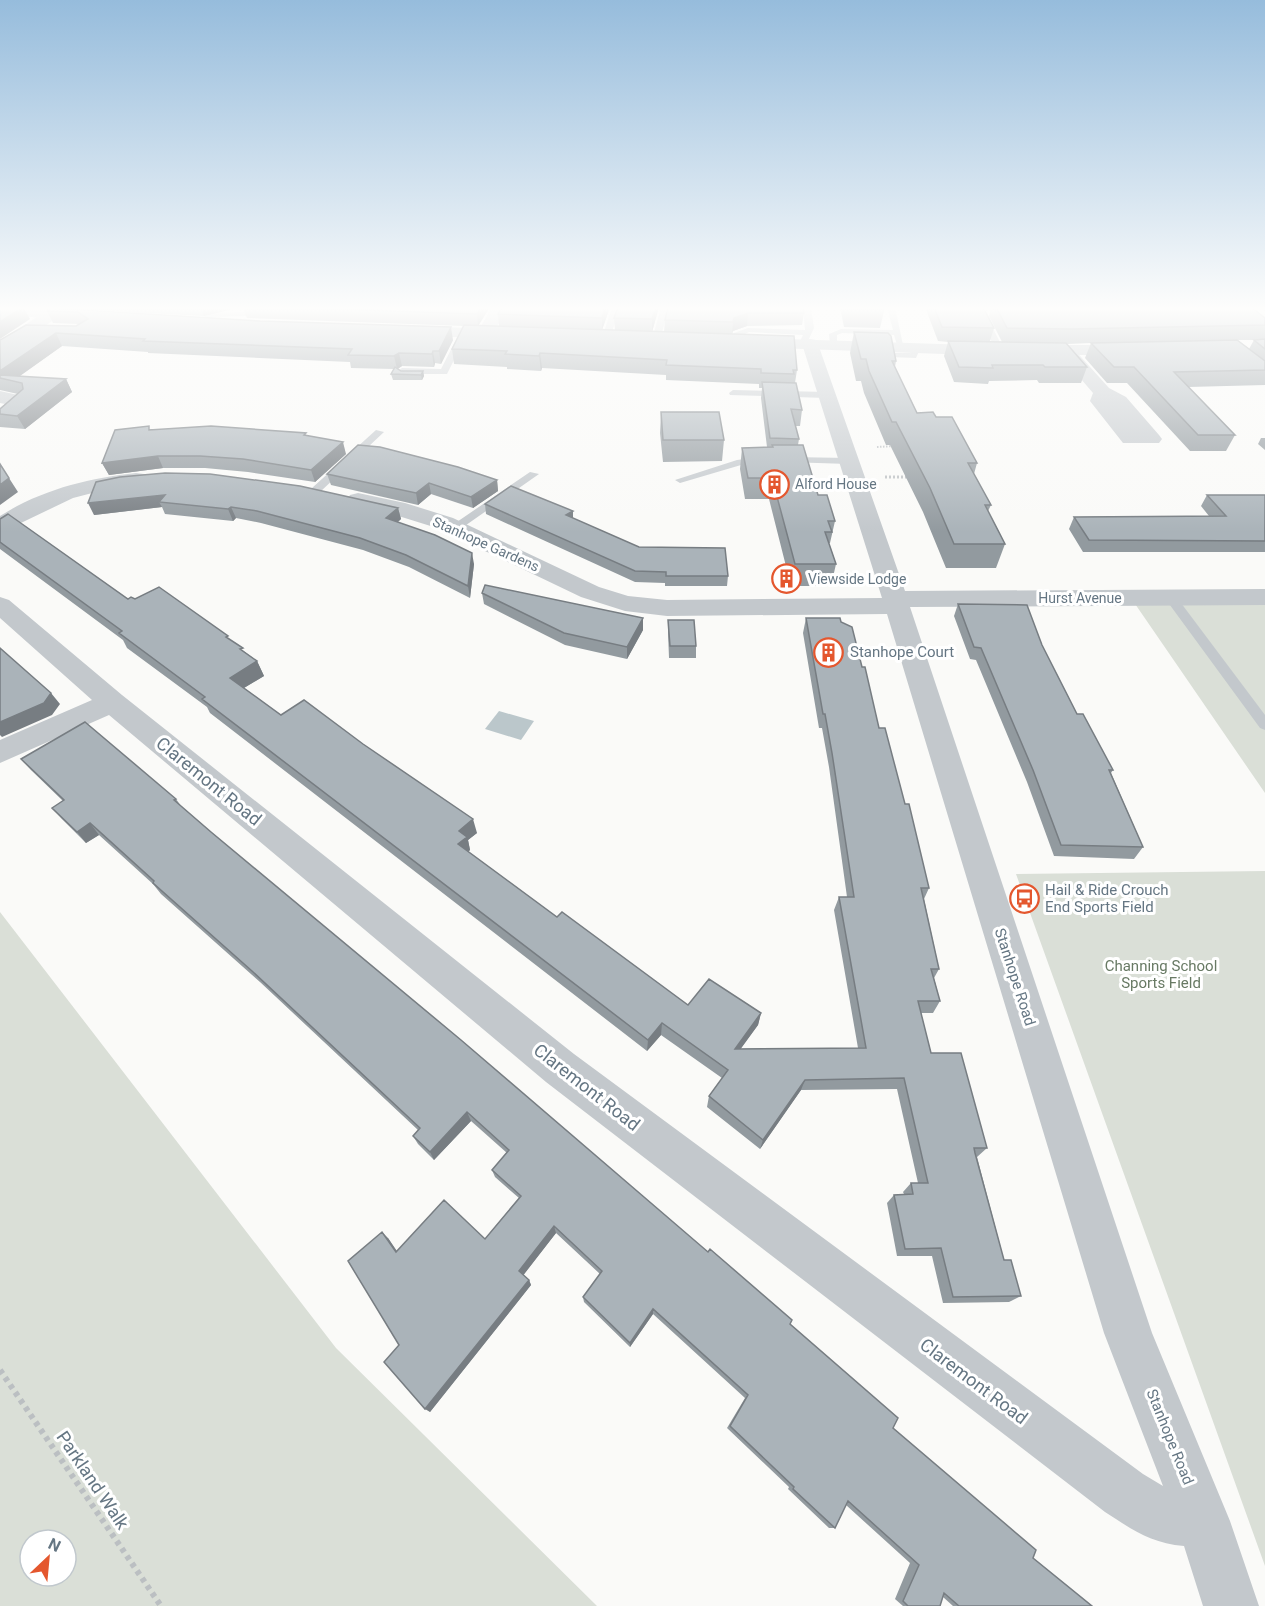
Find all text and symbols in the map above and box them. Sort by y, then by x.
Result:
building icon: Alford House [758,468,790,500]
place label: Alford House [795,476,877,492]
street label: Stanhope Gardens [430,513,542,575]
building icon: Viewside Lodge [771,563,803,595]
place label: Viewside Lodge [808,571,906,587]
street label: Hurst Avenue [1038,590,1122,606]
building icon: Stanhope Court [813,636,845,668]
place label: Stanhope Court [850,643,954,661]
street label: Claremont Road [152,732,266,830]
place label: Hail & Ride Crouch End Sports Field [1045,881,1169,916]
bus stop icon: Hail & Ride Crouch End Sports Field [1008,883,1040,915]
street label: Stanhope Road [991,926,1039,1028]
park label: Channing School Sports Field [1105,957,1217,992]
street label: Claremont Road [530,1039,644,1135]
street label: Claremont Road [916,1334,1032,1428]
street label: Stanhope Road [1143,1387,1197,1487]
street label: Parkland Walk [52,1427,134,1534]
north arrow [18,1528,78,1588]
text: N [45,1534,64,1556]

